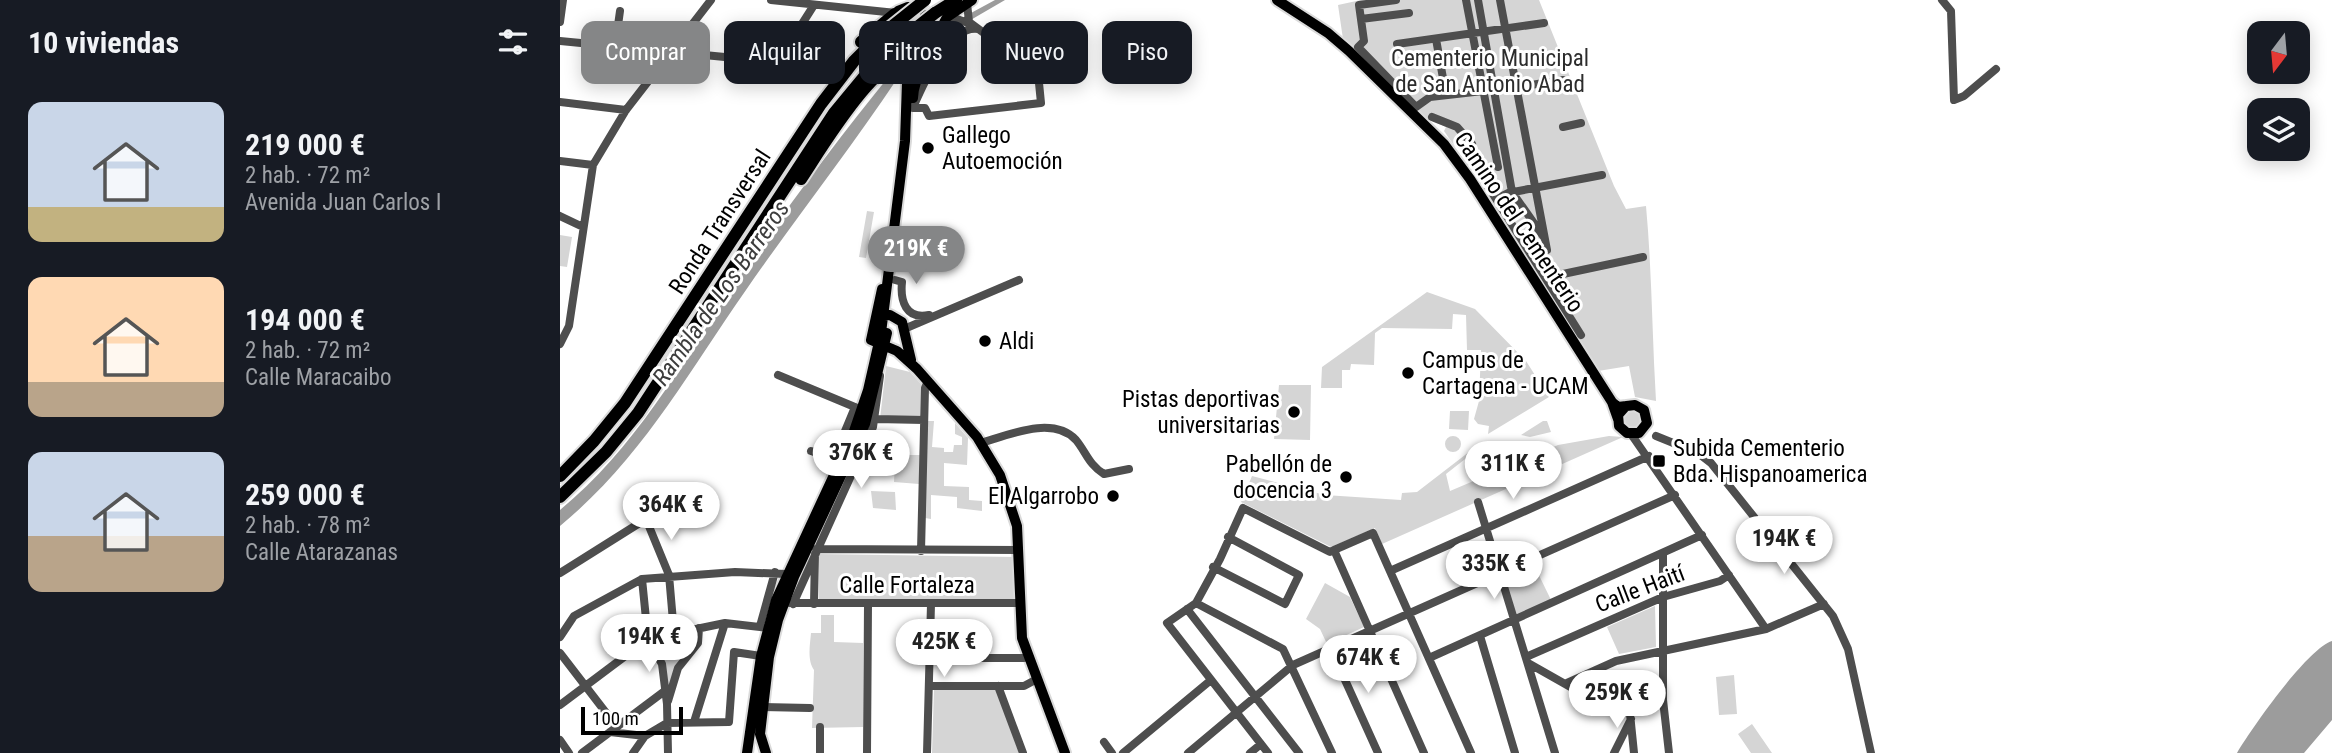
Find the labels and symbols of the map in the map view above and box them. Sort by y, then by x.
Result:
north arrow [2247,21,2310,84]
park label: Cementerio Municipal de San Antonio Abad [1391,45,1589,98]
place label: Gallego Autoemoción [942,122,1063,175]
street label: Camino del Cementerio [1449,127,1589,317]
marker: Gallego Autoemoción [920,140,936,156]
street label: Ronda Transversal [663,145,777,299]
water label: Rambla de Los Barreros [647,195,795,391]
pin: 219K € [859,226,973,286]
place label: Aldi [999,328,1034,355]
marker: Aldi [977,333,993,349]
place label: Campus de Cartagena - UCAM [1422,347,1589,400]
marker: Campus de Cartagena - UCAM [1400,365,1416,381]
place label: Pistas deportivas universitarias [1122,386,1280,439]
marker: Pistas deportivas universitarias [1286,404,1302,420]
pin: 376K € [804,430,918,490]
place label: Subida Cementerio Bda. Hispanoamerica [1673,435,1867,488]
pin: 311K € [1456,442,1570,501]
place label: Pabellón de docencia 3 [1226,451,1332,504]
marker: Subida Cementerio Bda. Hispanoamerica [1651,453,1667,469]
marker: Pabellón de docencia 3 [1338,469,1354,485]
pin: 364K € [614,482,728,542]
place label: El Algarrobo [988,483,1099,510]
marker: El Algarrobo [1105,488,1121,504]
pin: 194K € [1727,516,1841,576]
pin: 335K € [1437,542,1551,601]
street label: Calle Haití [1592,559,1690,618]
street label: Calle Fortaleza [839,572,975,599]
pin: 194K € [592,614,706,674]
pin: 425K € [887,620,1001,679]
pin: 674K € [1311,636,1425,695]
pin: 259K € [1560,670,1674,730]
scale bar [581,704,682,736]

